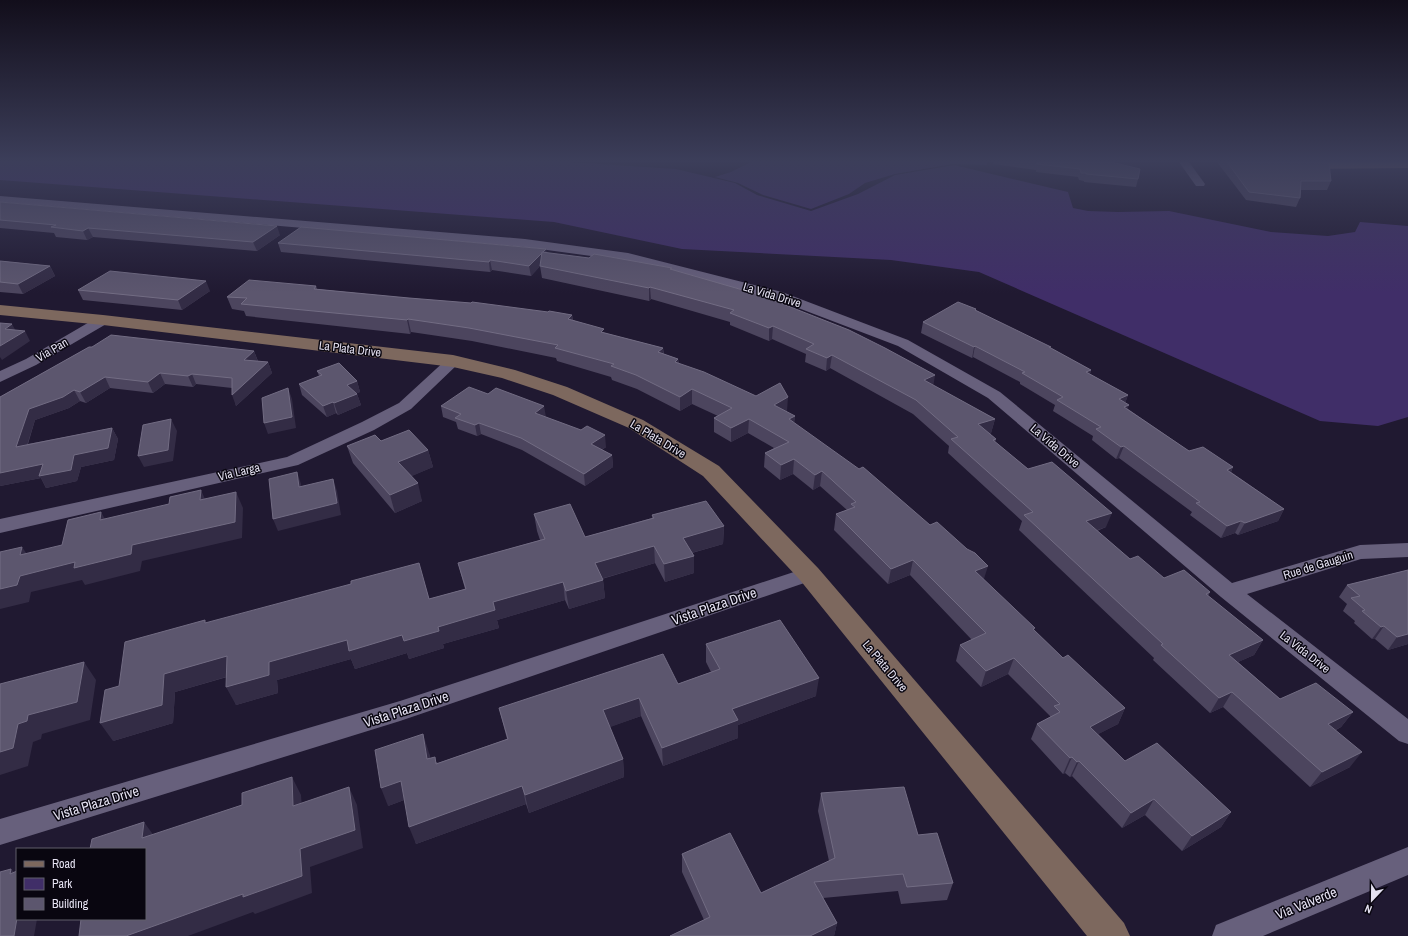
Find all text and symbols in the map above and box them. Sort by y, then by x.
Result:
street label: La Vida Drive [741,279,803,311]
street label: Via Pan [33,334,71,366]
street label: La Plata Drive [318,337,382,361]
street label: La Plata Drive [627,416,689,462]
street label: La Vida Drive [1027,421,1083,471]
street label: Via Larga [216,459,262,485]
street label: Rue de Gauguin [1281,547,1355,583]
street label: Vista Plaza Drive [669,583,759,629]
street label: La Vida Drive [1276,627,1334,677]
street label: La Plata Drive [859,637,911,695]
street label: Vista Plaza Drive [361,687,451,731]
street label: Vista Plaza Drive [51,781,141,825]
legend [16,848,146,920]
text: Road [52,856,76,872]
text: Park [52,876,72,892]
north arrow [1352,880,1392,920]
street label: Via Valverde [1273,883,1339,923]
text: Building [52,896,89,912]
text: N [1363,902,1374,917]

